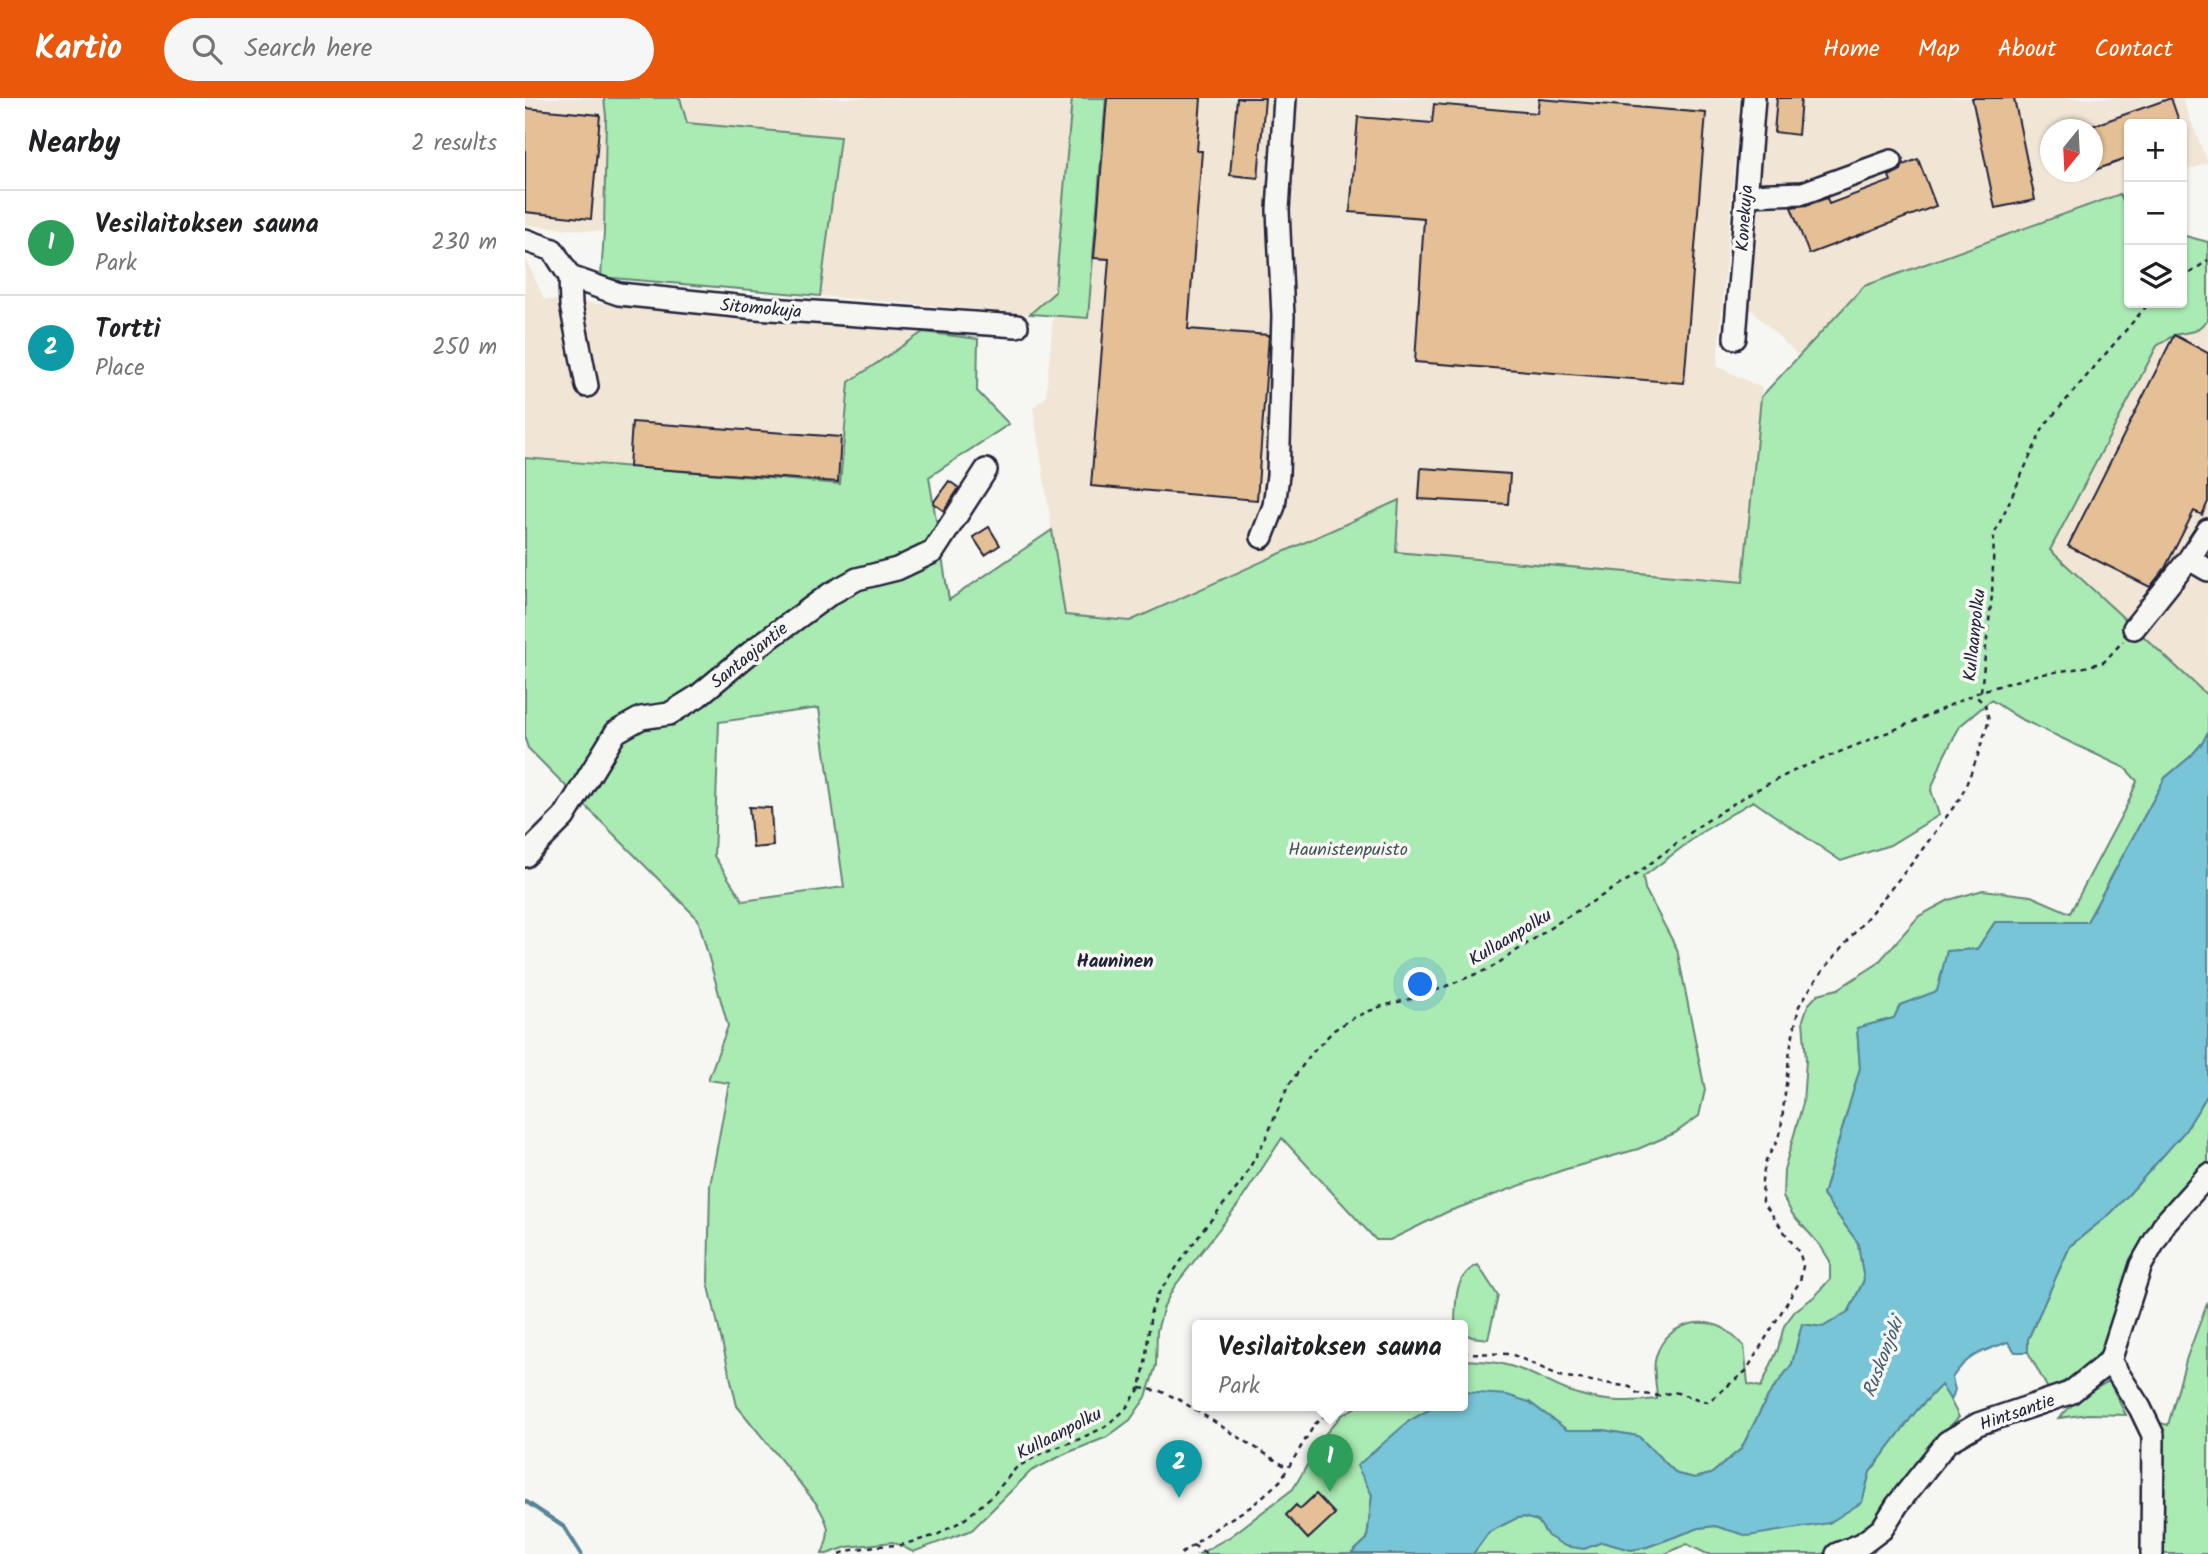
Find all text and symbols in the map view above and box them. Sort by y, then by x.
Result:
search box [164,18,654,81]
text: Kartio [35,23,122,76]
text: Search here [244,28,372,70]
icon: search [188,30,226,68]
text: Home [1823,30,1880,69]
text: Map [1918,30,1960,69]
text: About [1998,30,2056,69]
text: Contact [2094,30,2173,69]
north arrow [2040,119,2103,182]
map controls [2124,119,2187,308]
button: + [2124,119,2187,182]
text: Nearby [28,120,120,168]
text: 2 results [411,126,497,162]
button: − [2124,182,2187,245]
street label: Konekuja [1729,184,1762,252]
text: Vesilaitoksen sauna [95,204,319,246]
text: 1 [48,225,54,261]
text: 230 m [431,225,497,261]
button: layers [2124,245,2187,308]
text: Park [95,246,137,282]
street label: Sitomokuja [719,291,803,327]
text: Tortti [95,309,161,351]
text: 2 [44,330,58,366]
text: 250 m [432,330,497,366]
text: Place [95,351,145,387]
street label: Kullaanpolku [1956,587,1995,683]
street label: Santaojantie [705,616,795,697]
park label: Haunistenpuisto [1288,836,1408,865]
street label: Kullaanpolku [1463,902,1558,975]
district label: Hauninen [1076,947,1154,977]
your location [1403,967,1437,1001]
water label: Ruskonjoki [1855,1309,1914,1402]
popup [1192,1320,1468,1411]
text: Vesilaitoksen sauna [1218,1327,1442,1369]
text: Park [1218,1369,1260,1405]
street label: Hintsantie [1976,1387,2059,1440]
street label: Kullaanpolku [1012,1400,1108,1468]
pin: 1 [1307,1434,1353,1492]
pin: 2 [1156,1440,1202,1498]

